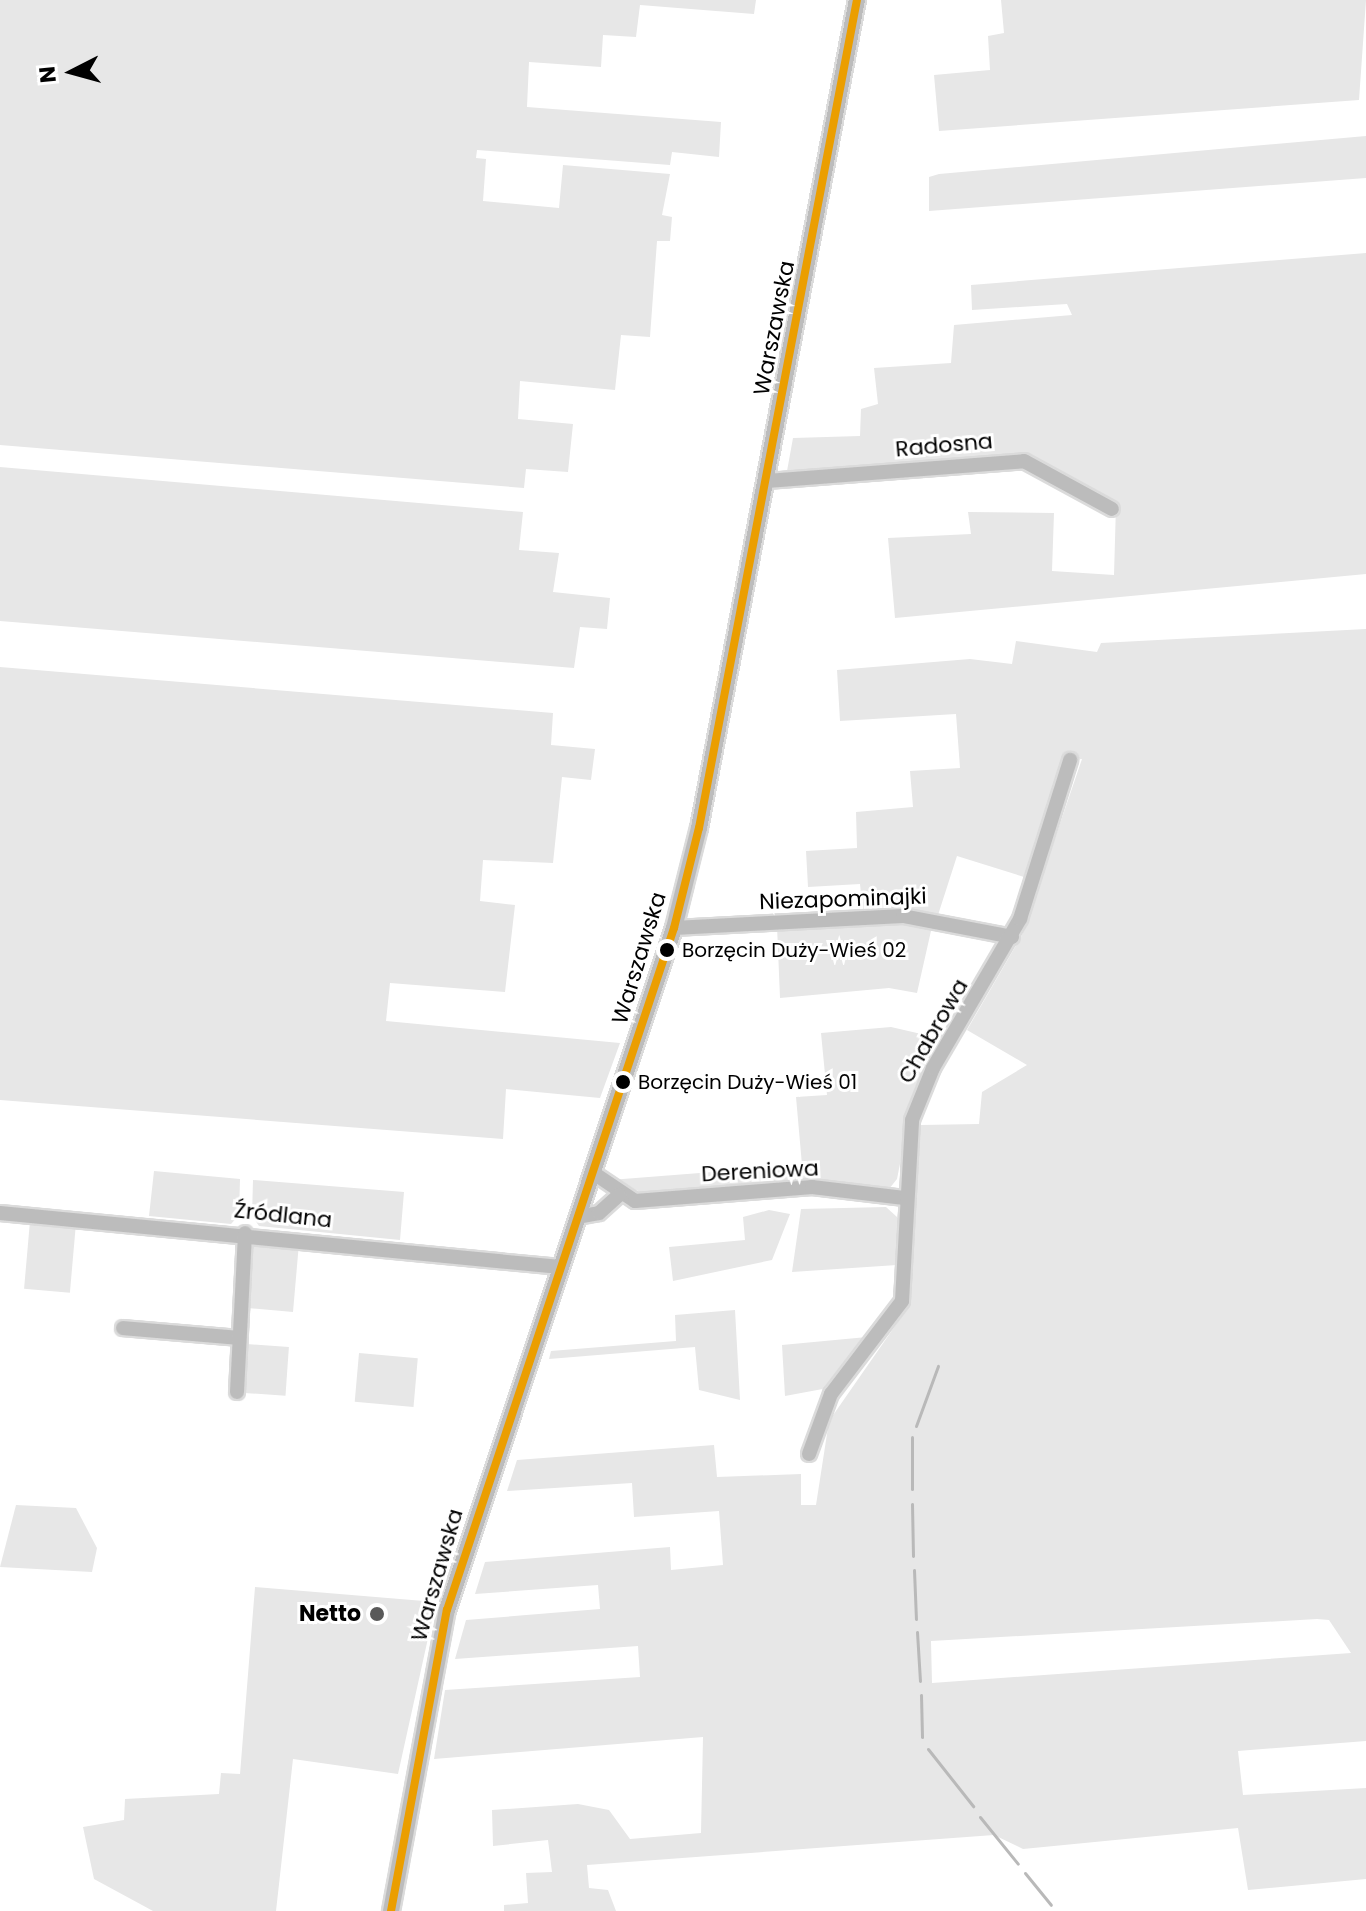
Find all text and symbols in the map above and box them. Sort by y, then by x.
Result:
north arrow [32,32,112,112]
text: N [31,65,64,84]
street label: Warszawska [748,258,800,398]
street label: Radosna [894,428,994,462]
street label: Niezapominajki [759,883,927,915]
street label: Warszawska [606,889,672,1027]
place label: Borzęcin Duży-Wieś 02 [682,938,906,962]
marker: Borzęcin Duży-Wieś 02 [659,942,675,958]
street label: Chabrowa [893,974,973,1088]
place label: Borzęcin Duży-Wieś 01 [638,1070,857,1094]
marker: Borzęcin Duży-Wieś 01 [615,1074,631,1090]
street label: Dereniowa [701,1155,819,1187]
street label: Źródlana [233,1197,333,1233]
street label: Warszawska [405,1506,469,1644]
place label: Netto [299,1601,361,1627]
marker: Netto [368,1605,386,1623]

